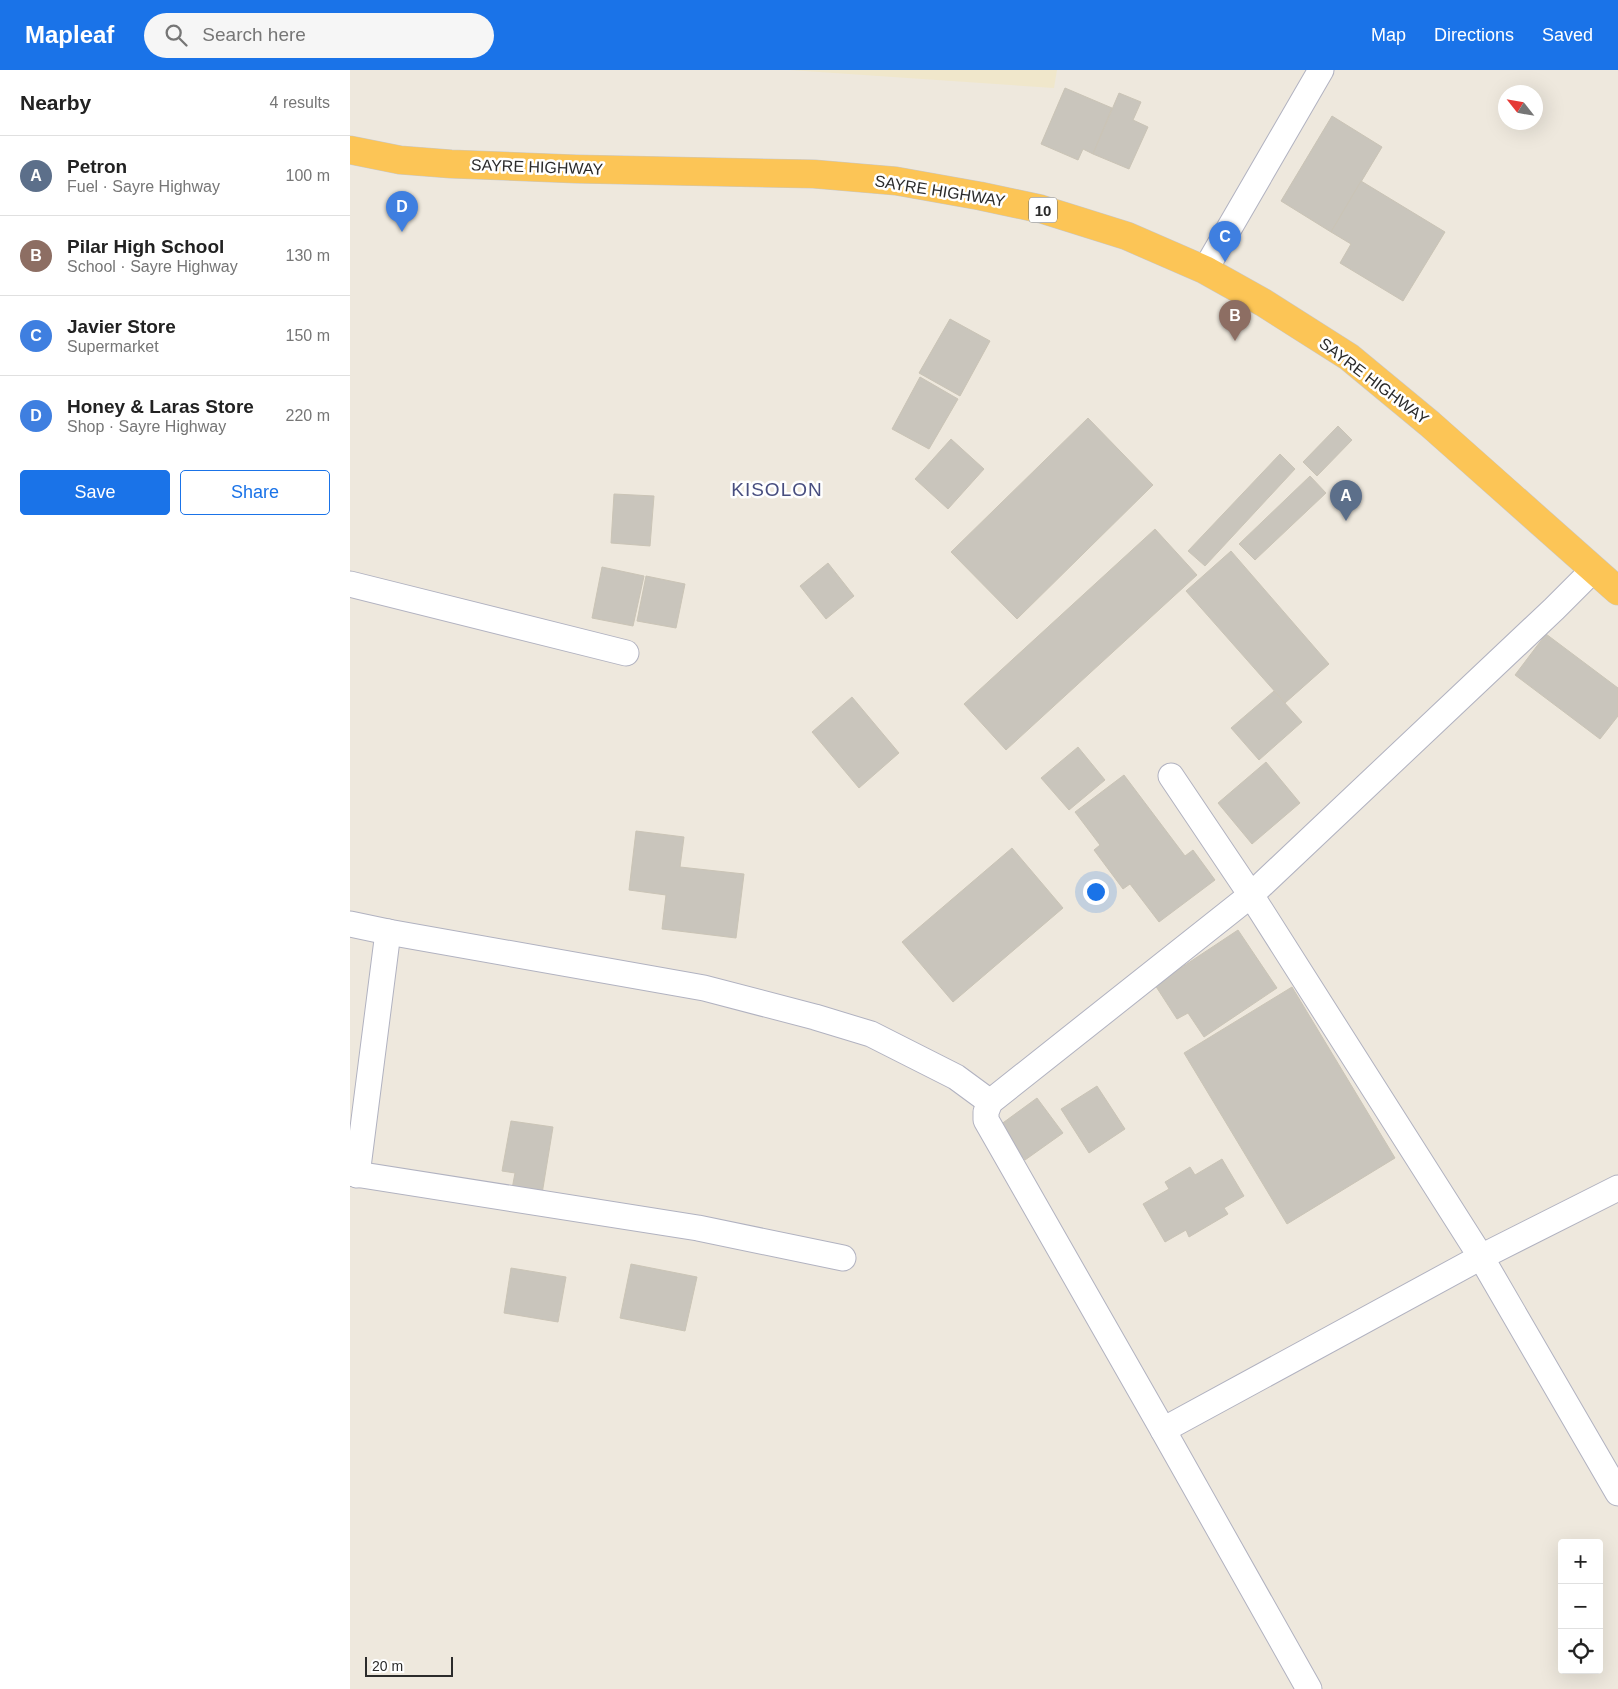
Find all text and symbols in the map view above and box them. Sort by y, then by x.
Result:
search box [144,13,494,58]
text: Mapleaf [25,21,114,48]
icon: search [162,21,190,49]
text: Search here [202,24,306,45]
text: Map [1371,25,1406,45]
text: Directions [1434,25,1514,45]
text: Saved [1542,25,1593,45]
north arrow [1498,85,1543,130]
text: Nearby [20,91,91,114]
text: 4 results [270,94,330,111]
text: Petron [67,156,127,177]
street label: SAYRE HIGHWAY [471,156,604,178]
text: A [30,167,42,184]
text: 100 m [286,167,330,184]
street label: SAYRE HIGHWAY [873,172,1007,210]
text: Fuel · Sayre Highway [67,178,220,195]
pin: D [386,191,418,232]
road number: 10 [1029,198,1057,222]
pin: C [1209,221,1241,262]
text: Pilar High School [67,236,224,257]
text: B [30,247,42,264]
text: 130 m [286,247,330,264]
text: School · Sayre Highway [67,258,238,275]
pin: B [1219,300,1251,341]
text: Javier Store [67,316,176,337]
text: C [30,327,42,344]
text: 150 m [286,327,330,344]
street label: SAYRE HIGHWAY [1316,334,1432,428]
text: Supermarket [67,338,159,355]
text: Honey & Laras Store [67,396,254,417]
text: D [30,407,42,424]
text: 220 m [286,407,330,424]
text: Shop · Sayre Highway [67,418,226,435]
button: Save [20,470,170,515]
button: Share [180,470,330,515]
district label: KISOLON [731,479,823,500]
pin: A [1330,480,1362,521]
your location [1083,879,1109,905]
map controls [1558,1539,1603,1674]
button: + [1558,1539,1603,1584]
button: − [1558,1584,1603,1629]
button: locate [1558,1629,1603,1674]
scale bar [365,1654,452,1677]
text: 20 m [372,1658,403,1674]

